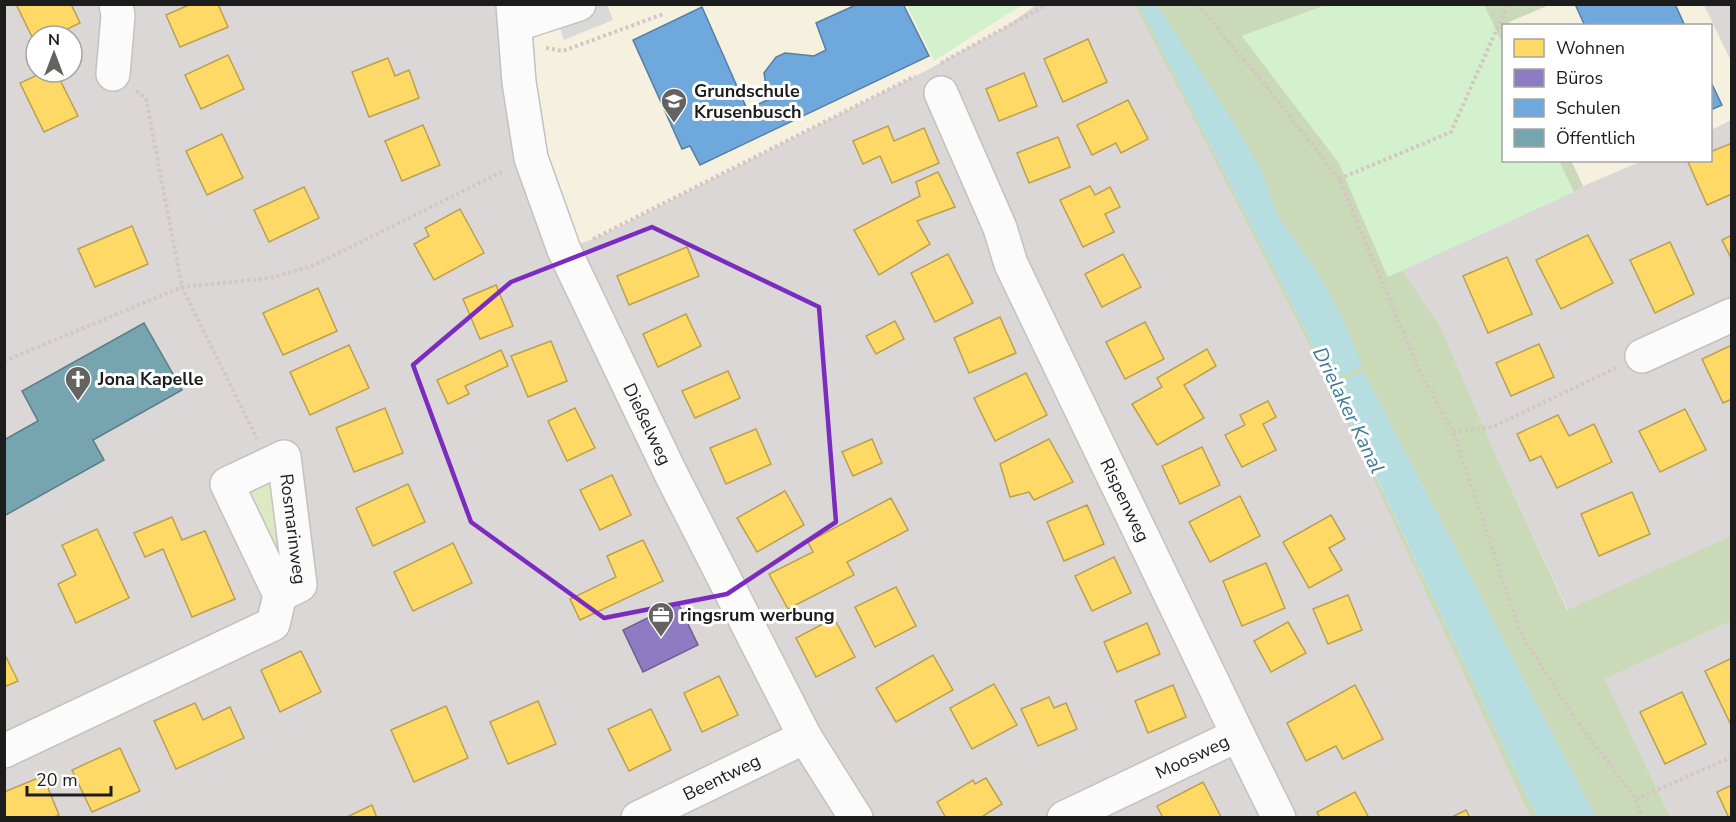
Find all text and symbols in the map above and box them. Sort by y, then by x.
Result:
north arrow [24,24,84,84]
legend [1502,24,1712,162]
text: N [48,29,60,51]
text: Wohnen [1556,36,1625,60]
text: Büros [1556,66,1603,90]
place label: Grundschule Krusenbusch [694,79,802,124]
school or university icon: Grundschule Krusenbusch [659,86,689,124]
text: Schulen [1556,96,1621,120]
text: Öffentlich [1556,126,1635,150]
water label: Drielaker Kanal [1306,343,1391,478]
church icon: Jona Kapelle [63,364,93,402]
place label: Jona Kapelle [97,367,204,391]
street label: Dießelweg [617,379,677,469]
street label: Rispenweg [1094,454,1155,546]
street label: Rosmarinweg [274,472,312,586]
office icon: ringsrum werbung [646,600,676,638]
place label: ringsrum werbung [680,603,835,627]
street label: Moosweg [1151,729,1233,785]
street label: Beentweg [679,748,764,806]
scale bar [27,759,111,797]
text: 20 m [36,768,78,792]

